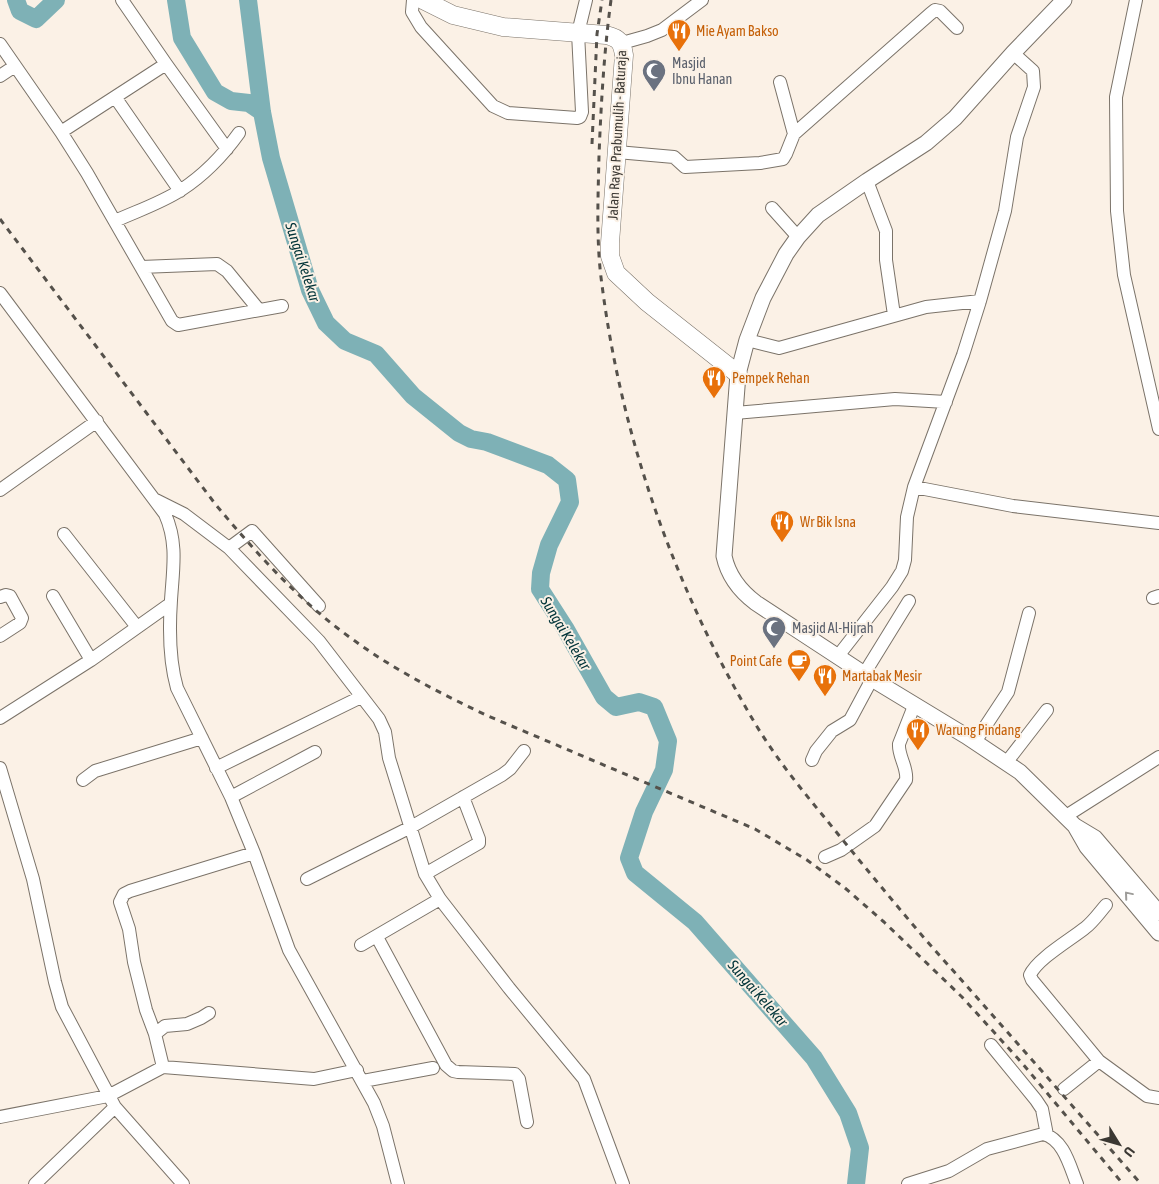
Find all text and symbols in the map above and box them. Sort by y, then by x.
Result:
restaurant icon: Mie Ayam Bakso [666,18,692,52]
place label: Mie Ayam Bakso [696,23,779,39]
street label: Jalan Raya Prabumulih - Baturaja [605,50,629,220]
place label: Masjid Ibnu Hanan [672,55,732,87]
mosque icon: Masjid Ibnu Hanan [641,58,667,92]
water label: Sungai Kelekar [282,219,324,304]
restaurant icon: Pempek Rehan [701,365,727,399]
place label: Pempek Rehan [732,370,810,386]
restaurant icon: Wr Bik Isna [769,509,795,543]
place label: Wr Bik Isna [800,514,856,530]
water label: Sungai Kelekar [537,593,595,673]
mosque icon: Masjid Al-Hijrah [761,615,787,649]
place label: Masjid Al-Hijrah [792,620,874,636]
cafe icon: Point Cafe [786,648,812,682]
place label: Point Cafe [730,653,782,669]
restaurant icon: Martabak Mesir [812,663,838,697]
place label: Martabak Mesir [842,668,923,684]
restaurant icon: Warung Pindang [905,717,931,751]
place label: Warung Pindang [936,722,1020,738]
one-way arrow [1124,892,1133,901]
water label: Sungai Kelekar [724,956,792,1030]
north arrow [1094,1119,1144,1169]
text: U [1121,1144,1138,1160]

